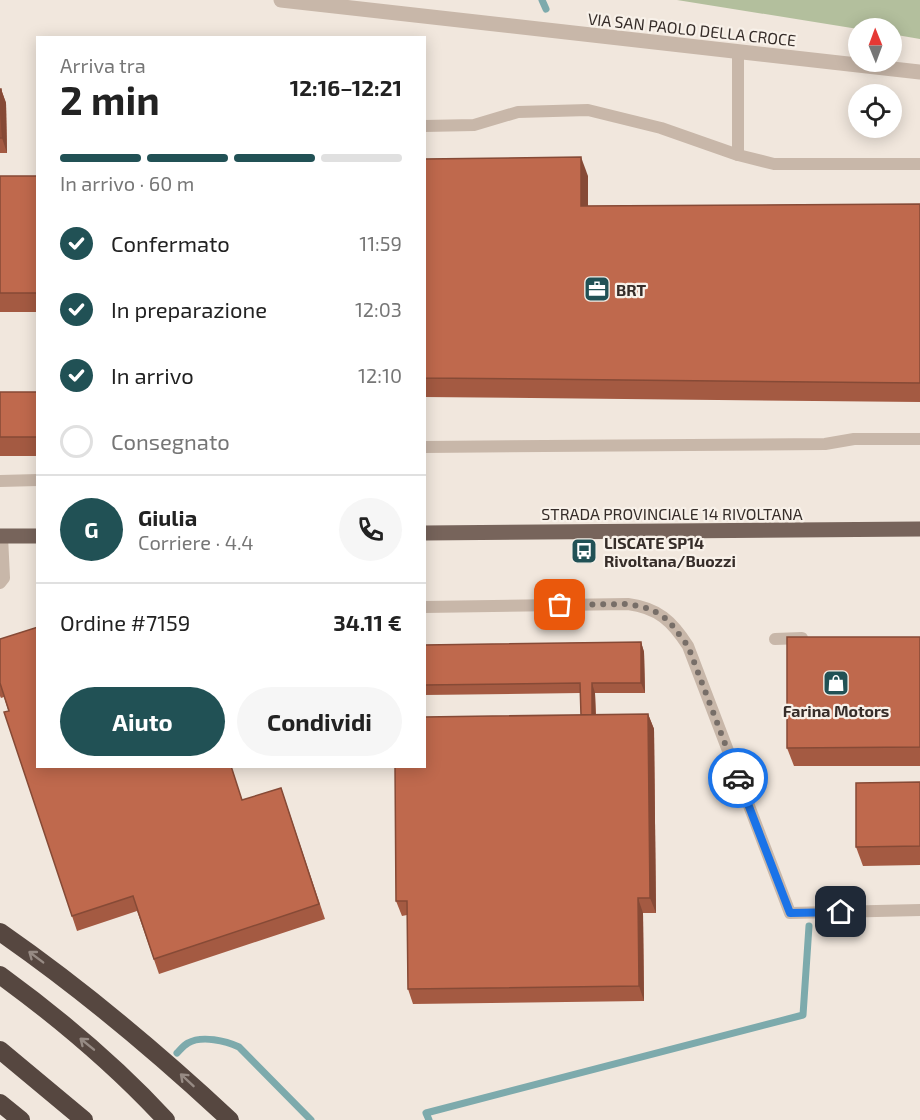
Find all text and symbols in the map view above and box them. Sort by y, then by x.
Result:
street label: VIA SAN PAOLO DELLA CROCE [587,9,797,49]
north arrow [848,18,902,72]
map controls [848,18,902,138]
text: Arriva tra [60,53,146,77]
text: 12:16–12:21 [290,74,402,100]
text: 2 min [60,76,160,123]
button: locate [848,84,902,138]
text: In arrivo · 60 m [60,171,194,195]
icon: check [60,227,93,260]
text: Confermato [111,230,230,256]
text: 11:59 [359,231,402,255]
office icon: BRT [582,274,612,304]
place label: BRT [616,280,646,299]
icon: check [60,293,93,326]
text: In preparazione [111,296,267,322]
text: 12:03 [355,297,402,321]
icon: check [60,359,93,392]
text: In arrivo [111,362,194,388]
text: 12:10 [358,363,402,387]
text: Consegnato [111,428,230,454]
button: phone [339,498,402,561]
text: Giulia [138,504,197,530]
street label: STRADA PROVINCIALE 14 RIVOLTANA [541,504,803,523]
text: G [84,516,99,542]
text: Corriere · 4.4 [138,530,254,554]
place label: LISCATE SP14 Rivoltana/Buozzi [604,533,736,570]
bus stop icon: LISCATE SP14 Rivoltana/Buozzi [569,536,599,566]
pin [534,579,585,630]
icon: bag [543,588,576,621]
text: Ordine #7159 [60,609,190,635]
text: 34.11 € [333,609,402,635]
shop icon: Farina Motors [821,668,851,698]
button: Aiuto [60,687,225,756]
button: Condividi [237,687,402,756]
place label: Farina Motors [783,701,889,720]
courier [708,748,768,808]
icon: car [722,762,755,795]
pin [815,886,866,937]
icon: home [824,895,857,928]
one-way arrow [28,951,44,964]
one-way arrow [79,1037,95,1050]
one-way arrow [180,1073,195,1087]

